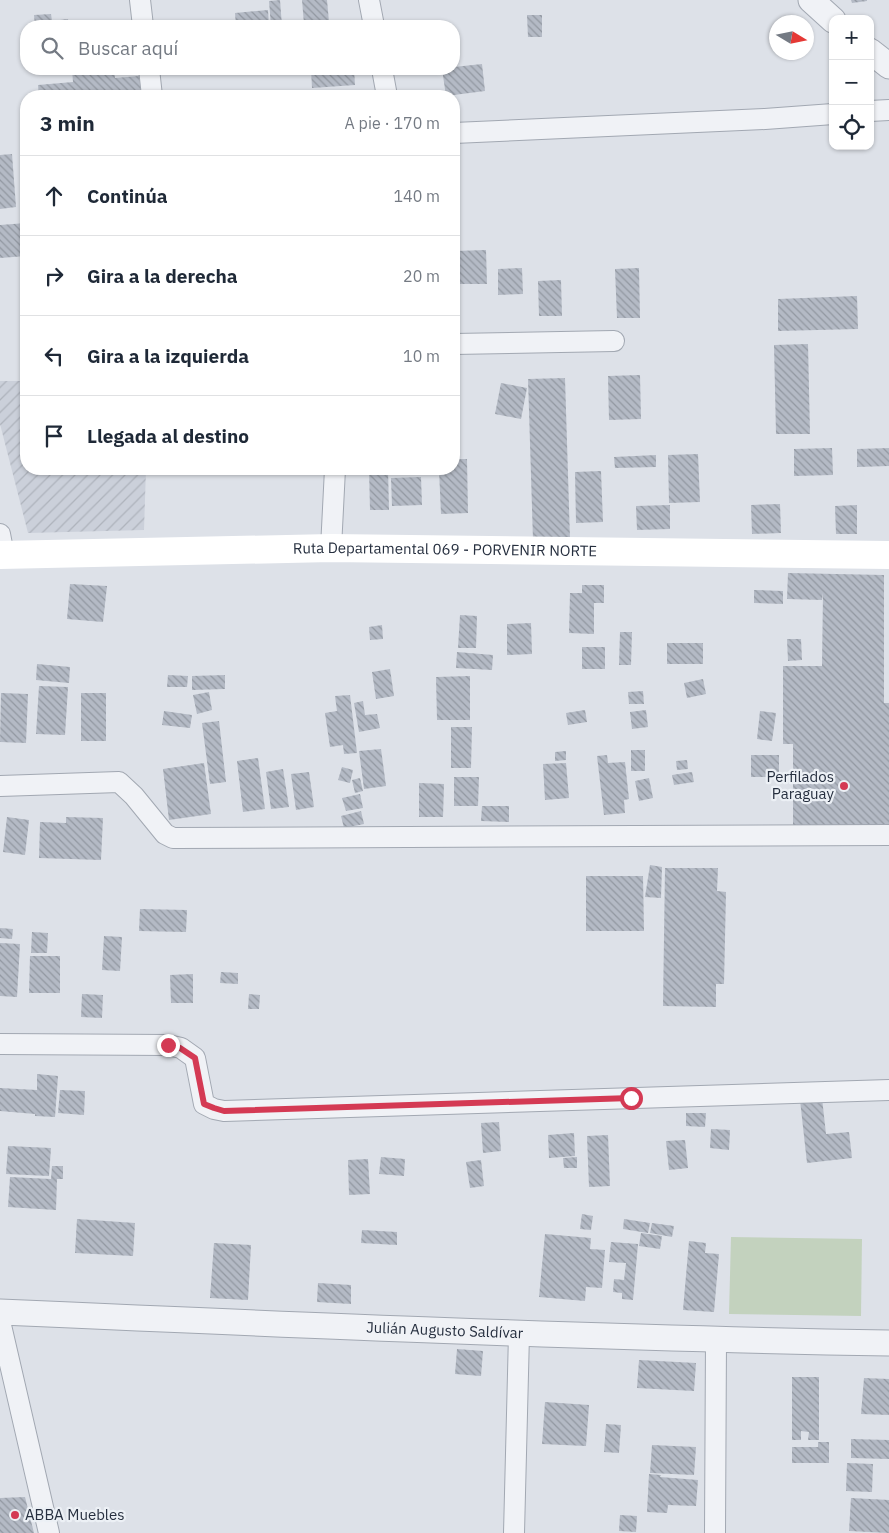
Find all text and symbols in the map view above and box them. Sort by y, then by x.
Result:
north arrow [769,15,814,60]
map controls [829,15,874,150]
button: + [829,15,874,60]
search box [20,20,460,75]
icon: search [38,34,66,62]
text: Buscar aquí [78,36,178,60]
button: − [829,60,874,105]
button: locate [829,105,874,150]
text: 3 min [40,109,95,137]
text: A pie · 170 m [345,113,440,133]
icon: ahead [40,182,68,210]
text: Continúa [87,184,168,208]
text: 140 m [393,186,440,206]
icon: right [40,262,68,290]
text: Gira a la derecha [87,264,238,288]
text: 20 m [403,266,440,286]
icon: left [40,342,68,370]
text: Gira a la izquierda [87,344,249,368]
text: 10 m [403,346,440,366]
icon: arrive [40,422,68,450]
text: Llegada al destino [87,424,249,448]
street label: Ruta Departamental 069 - PORVENIR NORTE [293,538,597,560]
place label: Perfilados Paraguay [766,767,835,803]
marker: Perfilados Paraguay [838,780,850,792]
route end [157,1034,180,1057]
route start [620,1087,643,1110]
street label: Julián Augusto Saldívar [366,1318,524,1342]
place label: ABBA Muebles [25,1505,124,1524]
marker: ABBA Muebles [9,1509,21,1521]

